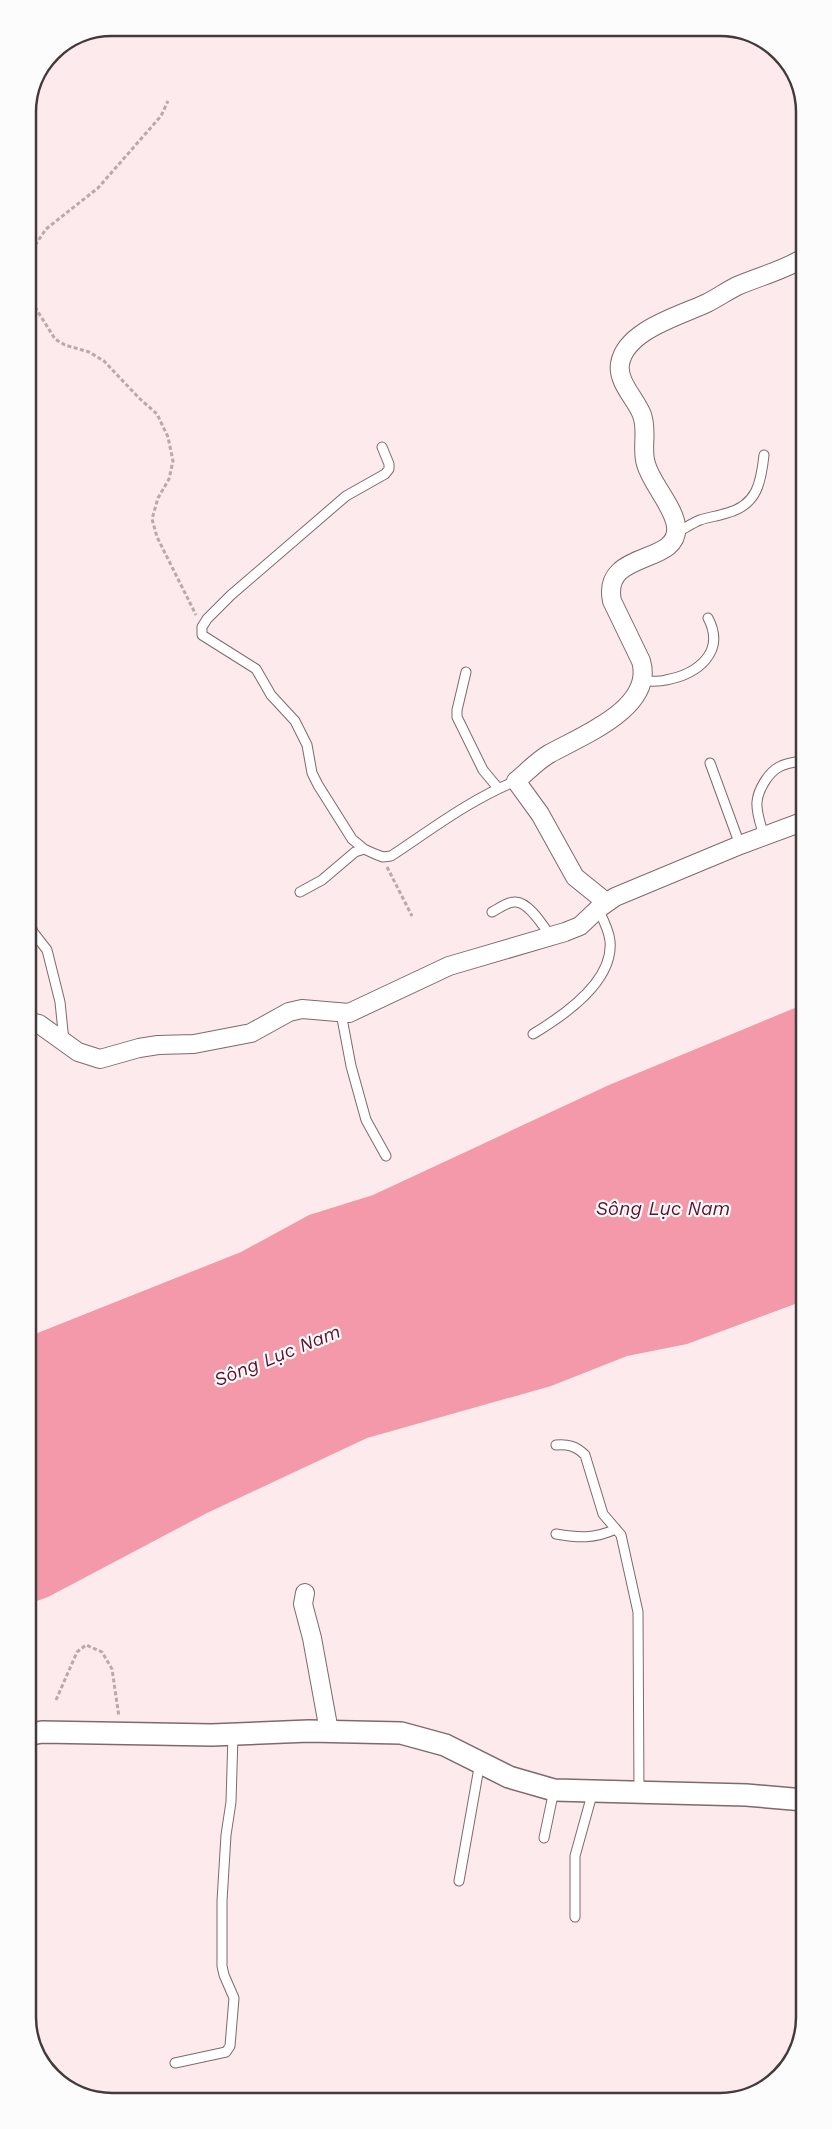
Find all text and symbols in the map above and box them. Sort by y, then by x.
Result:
water label: Sông Lục Nam [596,1197,730,1220]
water label: Sông Lục Nam [210,1320,344,1391]

